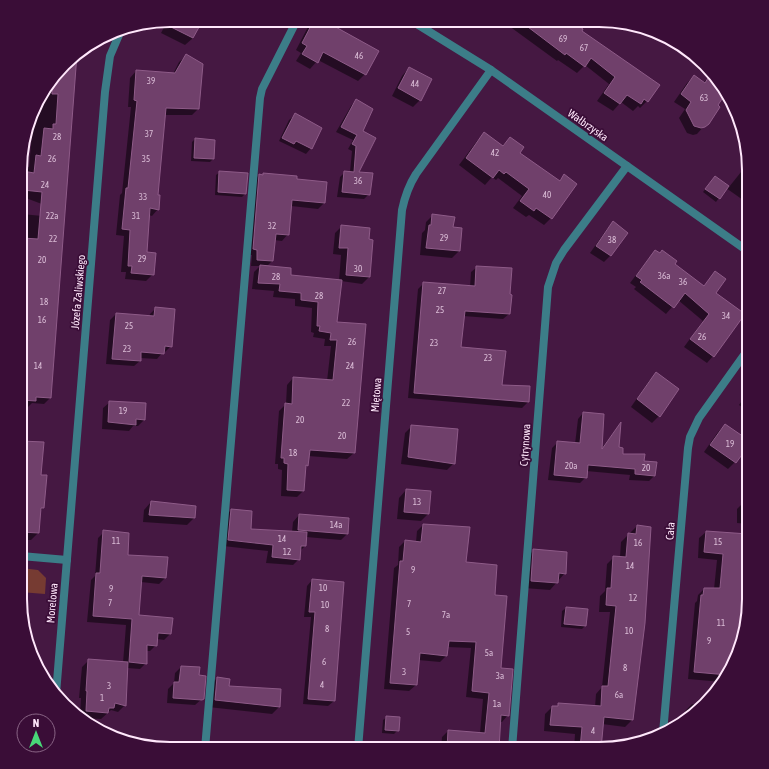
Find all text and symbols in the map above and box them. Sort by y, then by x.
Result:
house number: 69 [559,34,567,44]
house number: 67 [580,43,588,53]
house number: 46 [355,51,363,61]
house number: 39 [147,76,155,86]
house number: 44 [411,79,419,89]
house number: 63 [700,93,708,103]
street label: Wałbrzyska [566,107,610,143]
house number: 37 [145,129,153,139]
house number: 28 [53,132,61,142]
house number: 42 [491,148,499,158]
house number: 26 [48,154,56,164]
house number: 35 [142,154,150,164]
house number: 36 [354,176,362,186]
house number: 24 [41,180,49,190]
house number: 40 [543,190,551,200]
house number: 33 [139,192,147,202]
house number: 22a [46,211,58,221]
house number: 31 [132,211,140,221]
house number: 32 [268,221,276,231]
house number: 29 [440,233,448,243]
house number: 22 [49,234,57,244]
house number: 38 [608,235,616,245]
street label: Józefa Zaliwskiego [69,254,87,330]
house number: 29 [138,254,146,264]
house number: 20 [38,255,46,265]
house number: 30 [354,264,362,274]
house number: 36a [658,271,670,281]
house number: 28 [272,272,280,282]
house number: 36 [679,277,687,287]
house number: 27 [438,286,446,296]
house number: 28 [315,291,323,301]
house number: 18 [40,297,48,307]
house number: 25 [436,305,444,315]
house number: 34 [722,311,730,321]
house number: 16 [38,315,46,325]
house number: 25 [125,321,133,331]
house number: 26 [698,332,706,342]
house number: 26 [348,337,356,347]
house number: 23 [430,338,438,348]
house number: 23 [123,344,131,354]
house number: 23 [484,353,492,363]
house number: 14 [34,361,42,371]
house number: 24 [346,361,354,371]
street label: Miętowa [369,377,383,413]
house number: 22 [342,398,350,408]
house number: 19 [119,406,127,416]
house number: 20 [296,415,304,425]
street label: Cytrynowa [518,423,532,467]
house number: 20 [338,431,346,441]
house number: 19 [726,439,734,449]
house number: 18 [289,448,297,458]
house number: 20a [565,461,577,471]
house number: 20 [642,463,650,473]
house number: 13 [413,497,421,507]
house number: 14a [330,520,342,530]
street label: Cała [663,521,677,541]
house number: 14 [278,534,286,544]
house number: 11 [112,536,120,546]
house number: 15 [714,537,722,547]
house number: 16 [634,538,642,548]
house number: 12 [283,547,291,557]
house number: 14 [626,561,634,571]
house number: 9 [411,565,415,575]
street label: Morelowa [44,582,60,624]
house number: 10 [319,583,327,593]
house number: 9 [109,584,113,594]
house number: 12 [629,593,637,603]
house number: 7 [108,598,112,608]
house number: 7 [407,599,411,609]
house number: 10 [321,600,329,610]
house number: 7a [442,610,450,620]
house number: 11 [717,618,725,628]
house number: 8 [325,624,329,634]
house number: 10 [625,626,633,636]
house number: 5 [406,627,410,637]
house number: 9 [707,636,711,646]
house number: 5a [485,648,493,658]
house number: 6 [322,657,326,667]
house number: 8 [623,663,627,673]
house number: 3 [402,667,406,677]
house number: 3a [496,671,504,681]
house number: 4 [320,680,324,690]
house number: 3 [107,681,111,691]
house number: 6a [615,690,623,700]
house number: 1 [100,693,104,703]
house number: 1a [493,699,501,709]
north arrow [16,713,56,753]
text: N [33,717,39,729]
house number: 4 [591,726,595,736]

